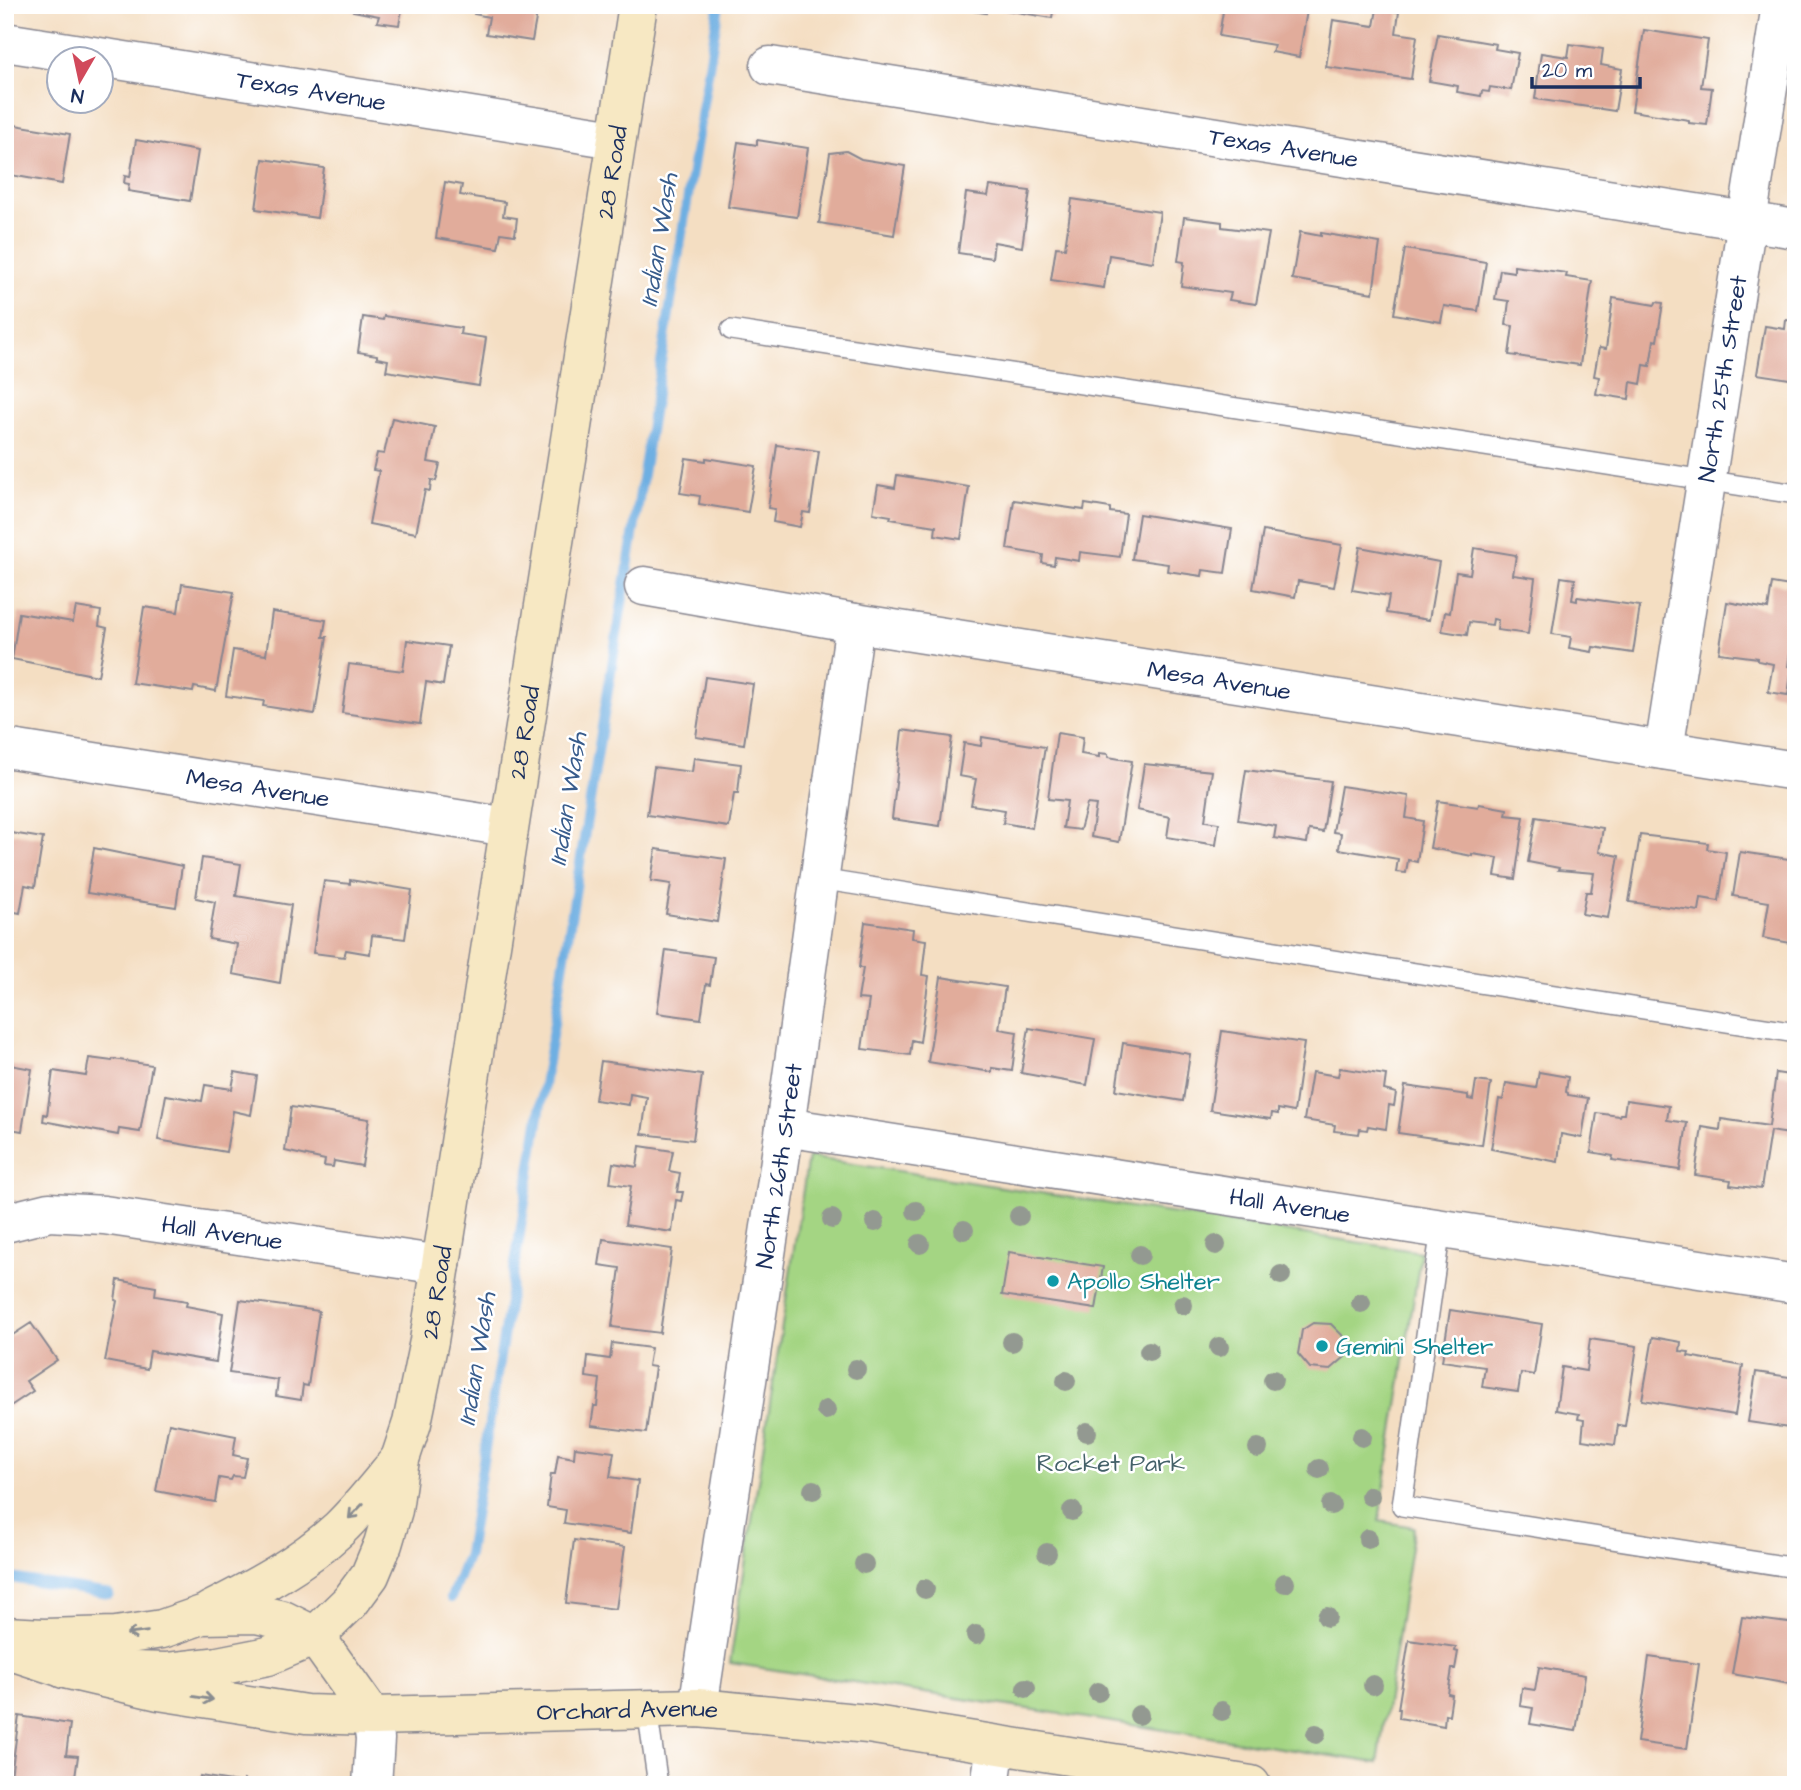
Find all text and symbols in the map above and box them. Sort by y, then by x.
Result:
north arrow [46,46,116,116]
scale bar [1532,46,1640,90]
text: 20 m [1542,56,1593,85]
street label: Texas Avenue [234,63,388,120]
text: N [69,81,86,110]
street label: Texas Avenue [1206,120,1361,177]
street label: 28 Road [589,123,637,222]
water label: Indian Wash [631,170,687,309]
street label: North 25th Street [1690,273,1756,485]
street label: Mesa Avenue [1145,653,1293,709]
street label: 28 Road [501,684,549,782]
water label: Indian Wash [540,729,596,868]
street label: Mesa Avenue [184,761,332,817]
street label: North 26th Street [748,1061,812,1271]
street label: Hall Avenue [1227,1180,1353,1233]
street label: Hall Avenue [159,1208,285,1259]
street label: 28 Road [413,1244,462,1342]
place label: Apollo Shelter [1067,1265,1220,1299]
marker: Apollo Shelter [1045,1273,1061,1289]
water label: Indian Wash [449,1289,505,1428]
place label: Gemini Shelter [1336,1330,1493,1364]
marker: Gemini Shelter [1314,1338,1330,1354]
park label: Rocket Park [1037,1447,1185,1481]
one-way arrow [347,1502,364,1519]
one-way arrow [126,1626,149,1639]
one-way arrow [191,1692,214,1705]
street label: Orchard Avenue [536,1692,720,1730]

